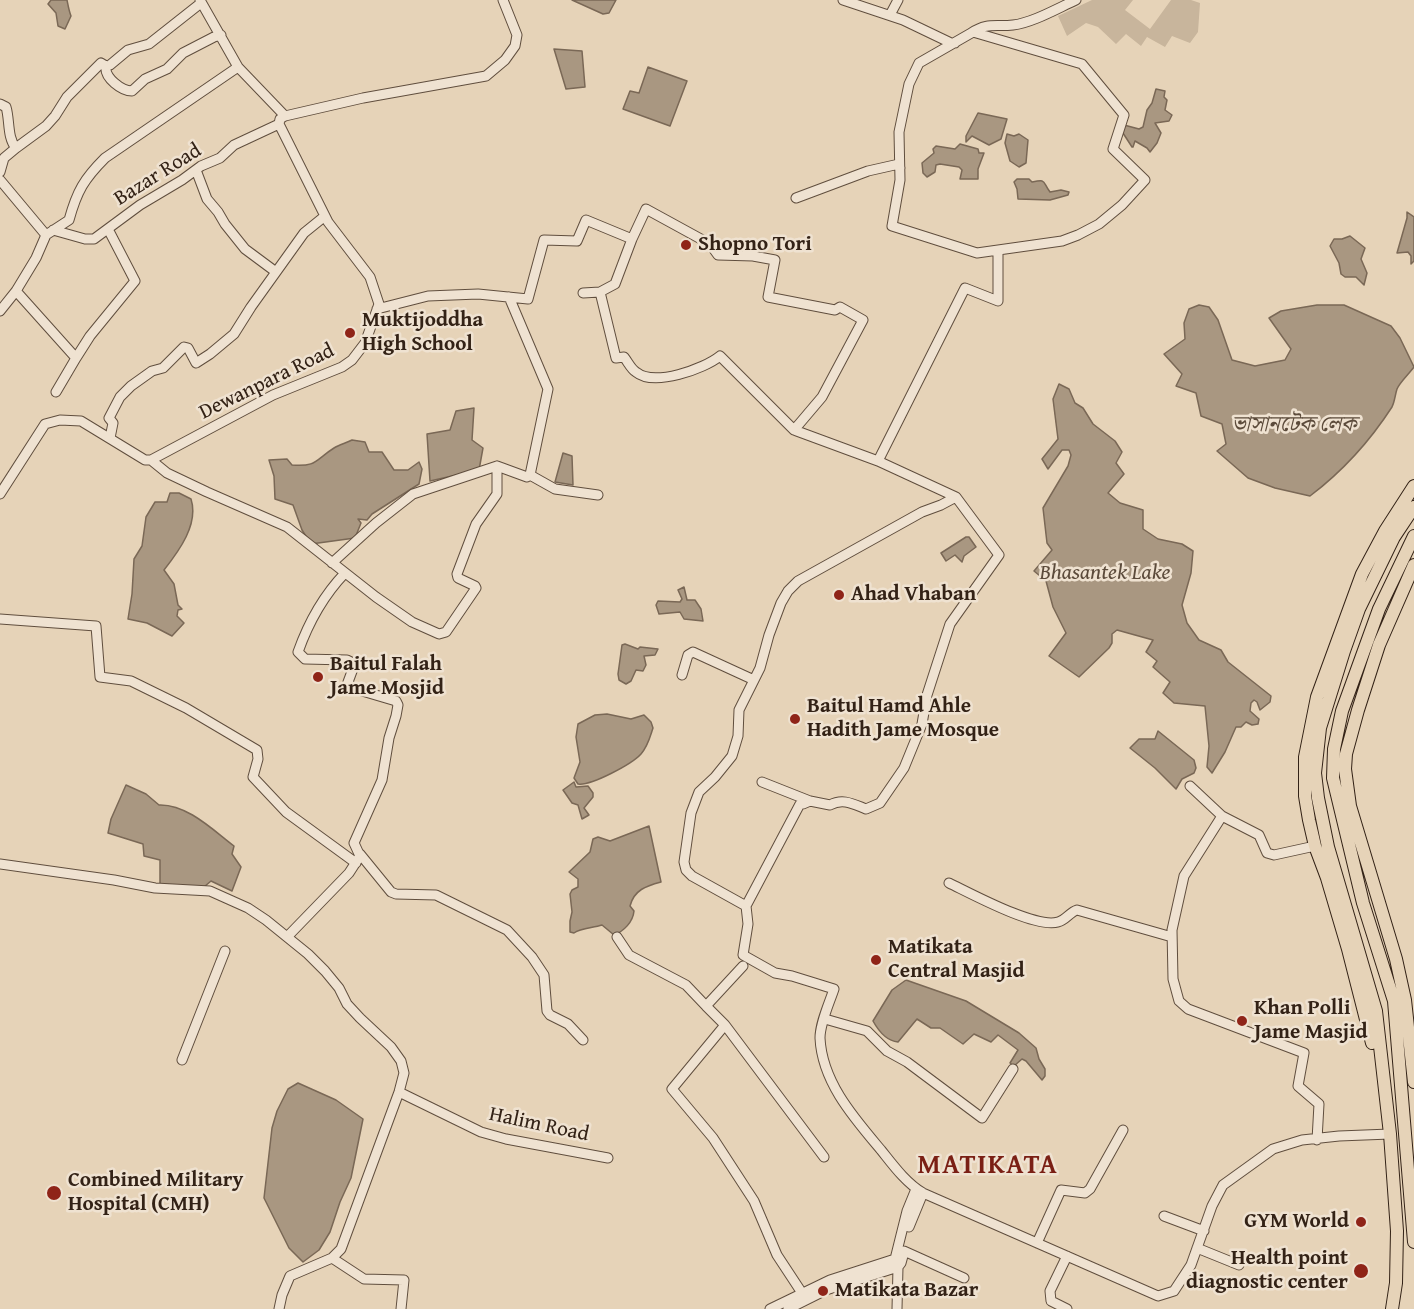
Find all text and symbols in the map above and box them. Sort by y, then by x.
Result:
street label: Bazar Road [110,138,206,212]
place label: Shopno Tori [698,232,812,258]
marker: Shopno Tori [679,238,693,252]
place label: Muktijoddha High School [362,308,483,358]
marker: Muktijoddha High School [343,326,357,340]
street label: Dewanpara Road [195,338,339,426]
water label: ভাসানটেক লেক [1231,412,1357,438]
water label: Bhasantek Lake [1040,560,1170,586]
place label: Ahad Vhaban [851,582,976,608]
marker: Ahad Vhaban [832,588,846,602]
place label: Baitul Falah Jame Mosjid [330,652,444,702]
marker: Baitul Falah Jame Mosjid [311,670,325,684]
place label: Baitul Hamd Ahle Hadith Jame Mosque [807,694,999,744]
marker: Baitul Hamd Ahle Hadith Jame Mosque [788,712,802,726]
place label: Matikata Central Masjid [888,935,1025,985]
marker: Matikata Central Masjid [869,953,883,967]
place label: Khan Polli Jame Masjid [1254,996,1368,1046]
marker: Khan Polli Jame Masjid [1235,1014,1249,1028]
street label: Halim Road [487,1102,591,1148]
district label: MATIKATA [918,1150,1058,1182]
place label: Combined Military Hospital (CMH) [68,1168,243,1218]
marker: Combined Military Hospital (CMH) [45,1184,63,1202]
place label: GYM World [1244,1209,1349,1235]
marker: GYM World [1354,1215,1368,1229]
place label: Health point diagnostic center [1186,1246,1348,1296]
marker: Health point diagnostic center [1352,1262,1370,1280]
place label: Matikata Bazar [835,1278,978,1304]
marker: Matikata Bazar [816,1284,830,1298]

